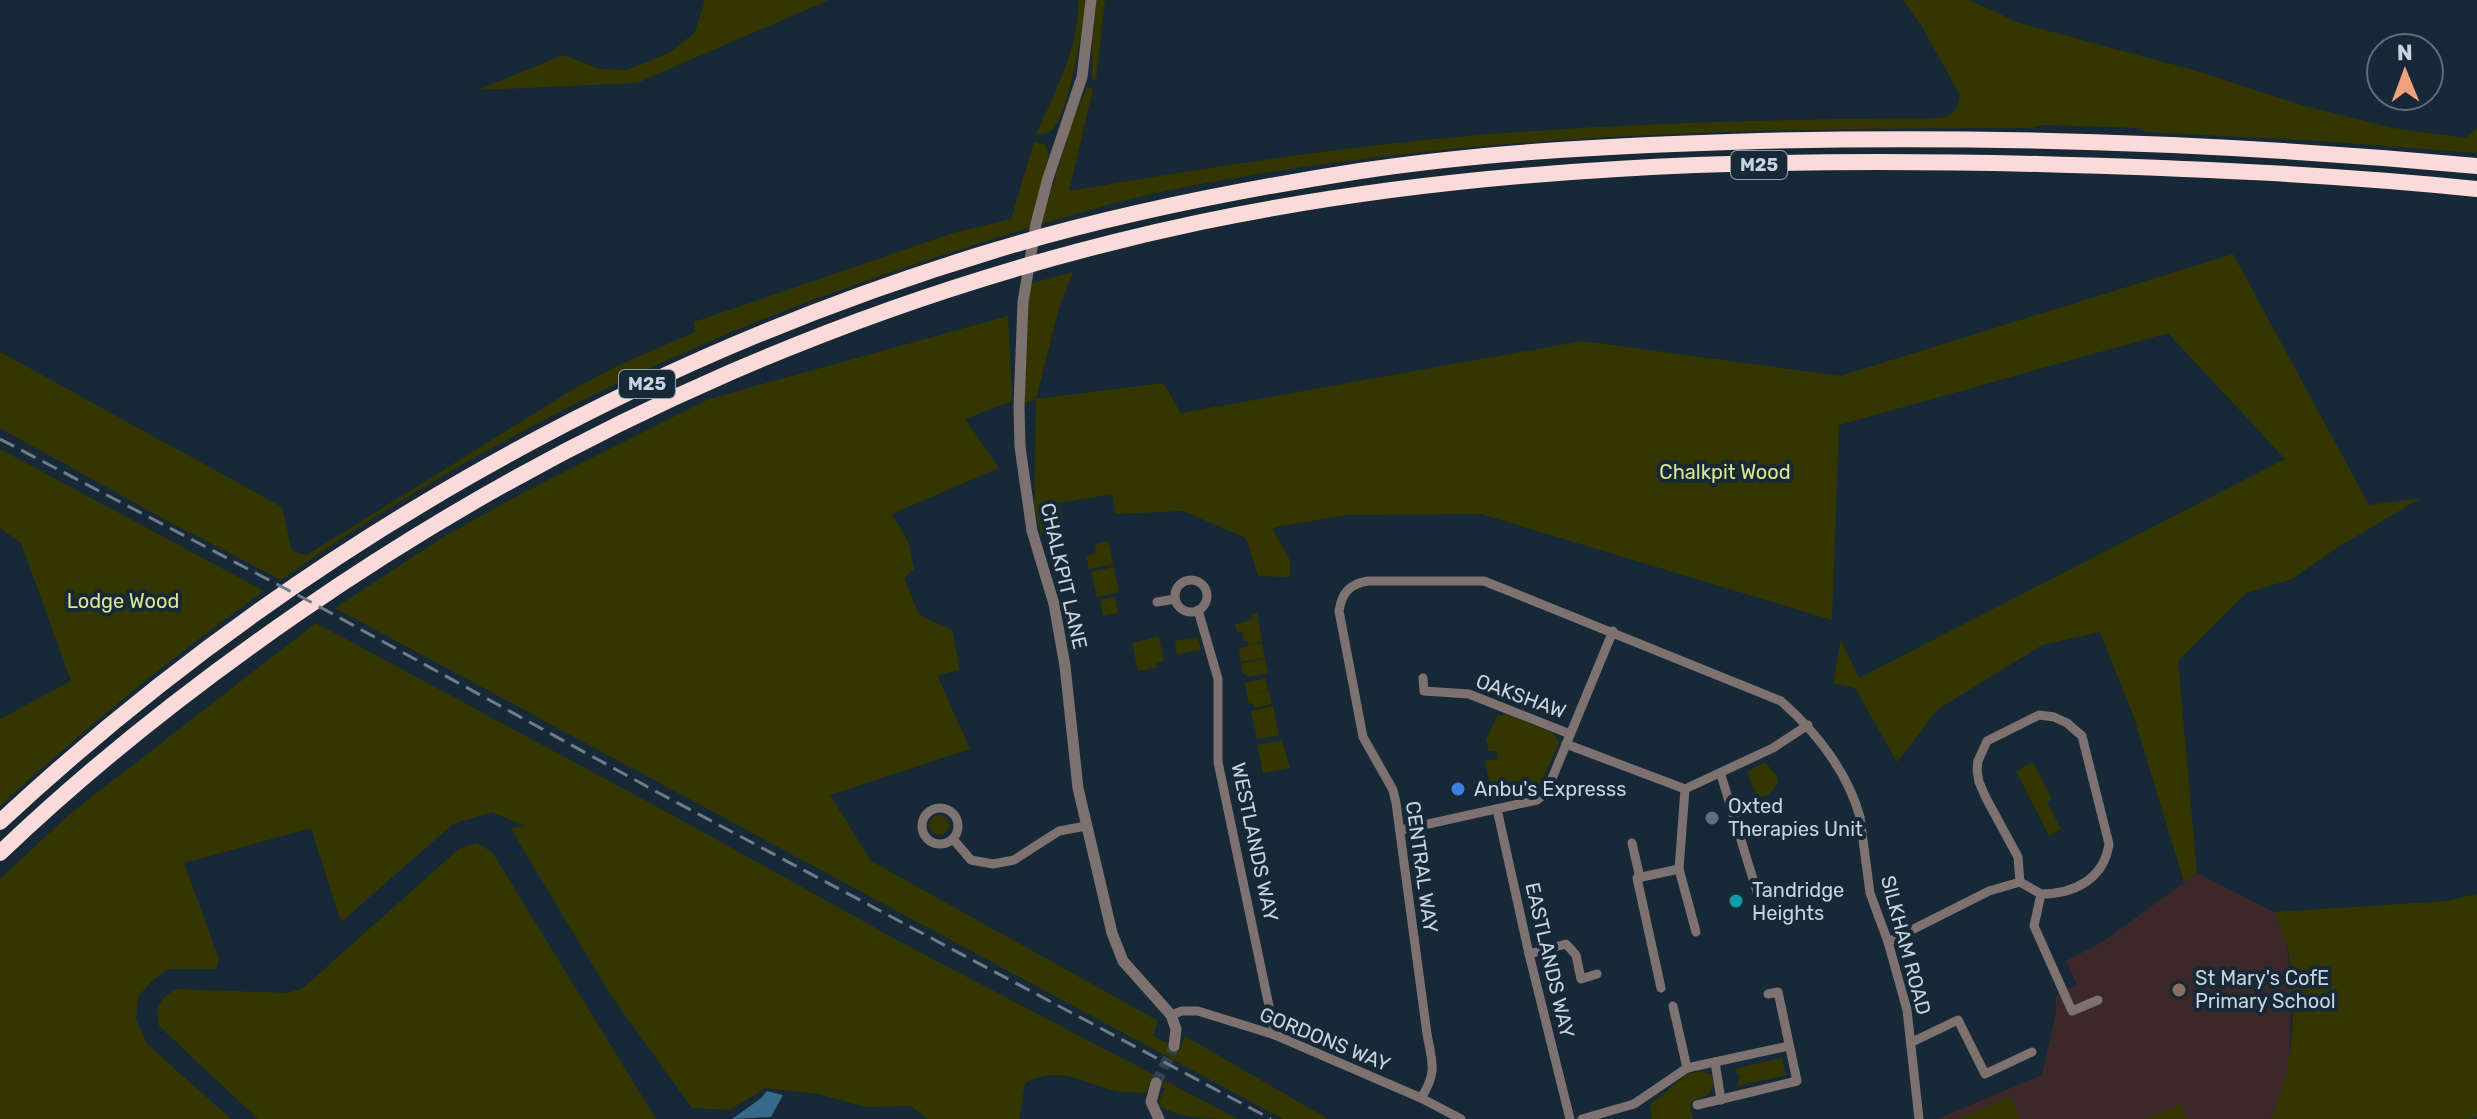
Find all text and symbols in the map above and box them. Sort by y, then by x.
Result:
north arrow [2365,32,2445,112]
text: N [2397,39,2413,66]
road number: M25 [1731,151,1787,179]
road number: M25 [619,370,675,398]
park label: Chalkpit Wood [1659,460,1791,484]
street label: CHALKPIT LANE [1036,501,1092,651]
park label: Lodge Wood [67,589,179,613]
street label: OAKSHAW [1473,669,1569,723]
street label: WESTLANDS WAY [1226,760,1284,924]
place label: Anbu's Expresss [1474,777,1626,801]
marker: Anbu's Expresss [1449,780,1467,798]
place label: Oxted Therapies Unit [1728,794,1863,841]
street label: CENTRAL WAY [1401,799,1443,935]
marker: Oxted Therapies Unit [1703,809,1721,827]
street label: SILKHAM ROAD [1876,873,1936,1017]
place label: Tandridge Heights [1752,878,1844,925]
street label: EASTLANDS WAY [1520,880,1580,1040]
marker: Tandridge Heights [1727,892,1745,910]
place label: St Mary's CofE Primary School [2195,966,2336,1013]
marker: St Mary's CofE Primary School [2170,981,2188,999]
street label: GORDONS WAY [1256,1002,1394,1076]

